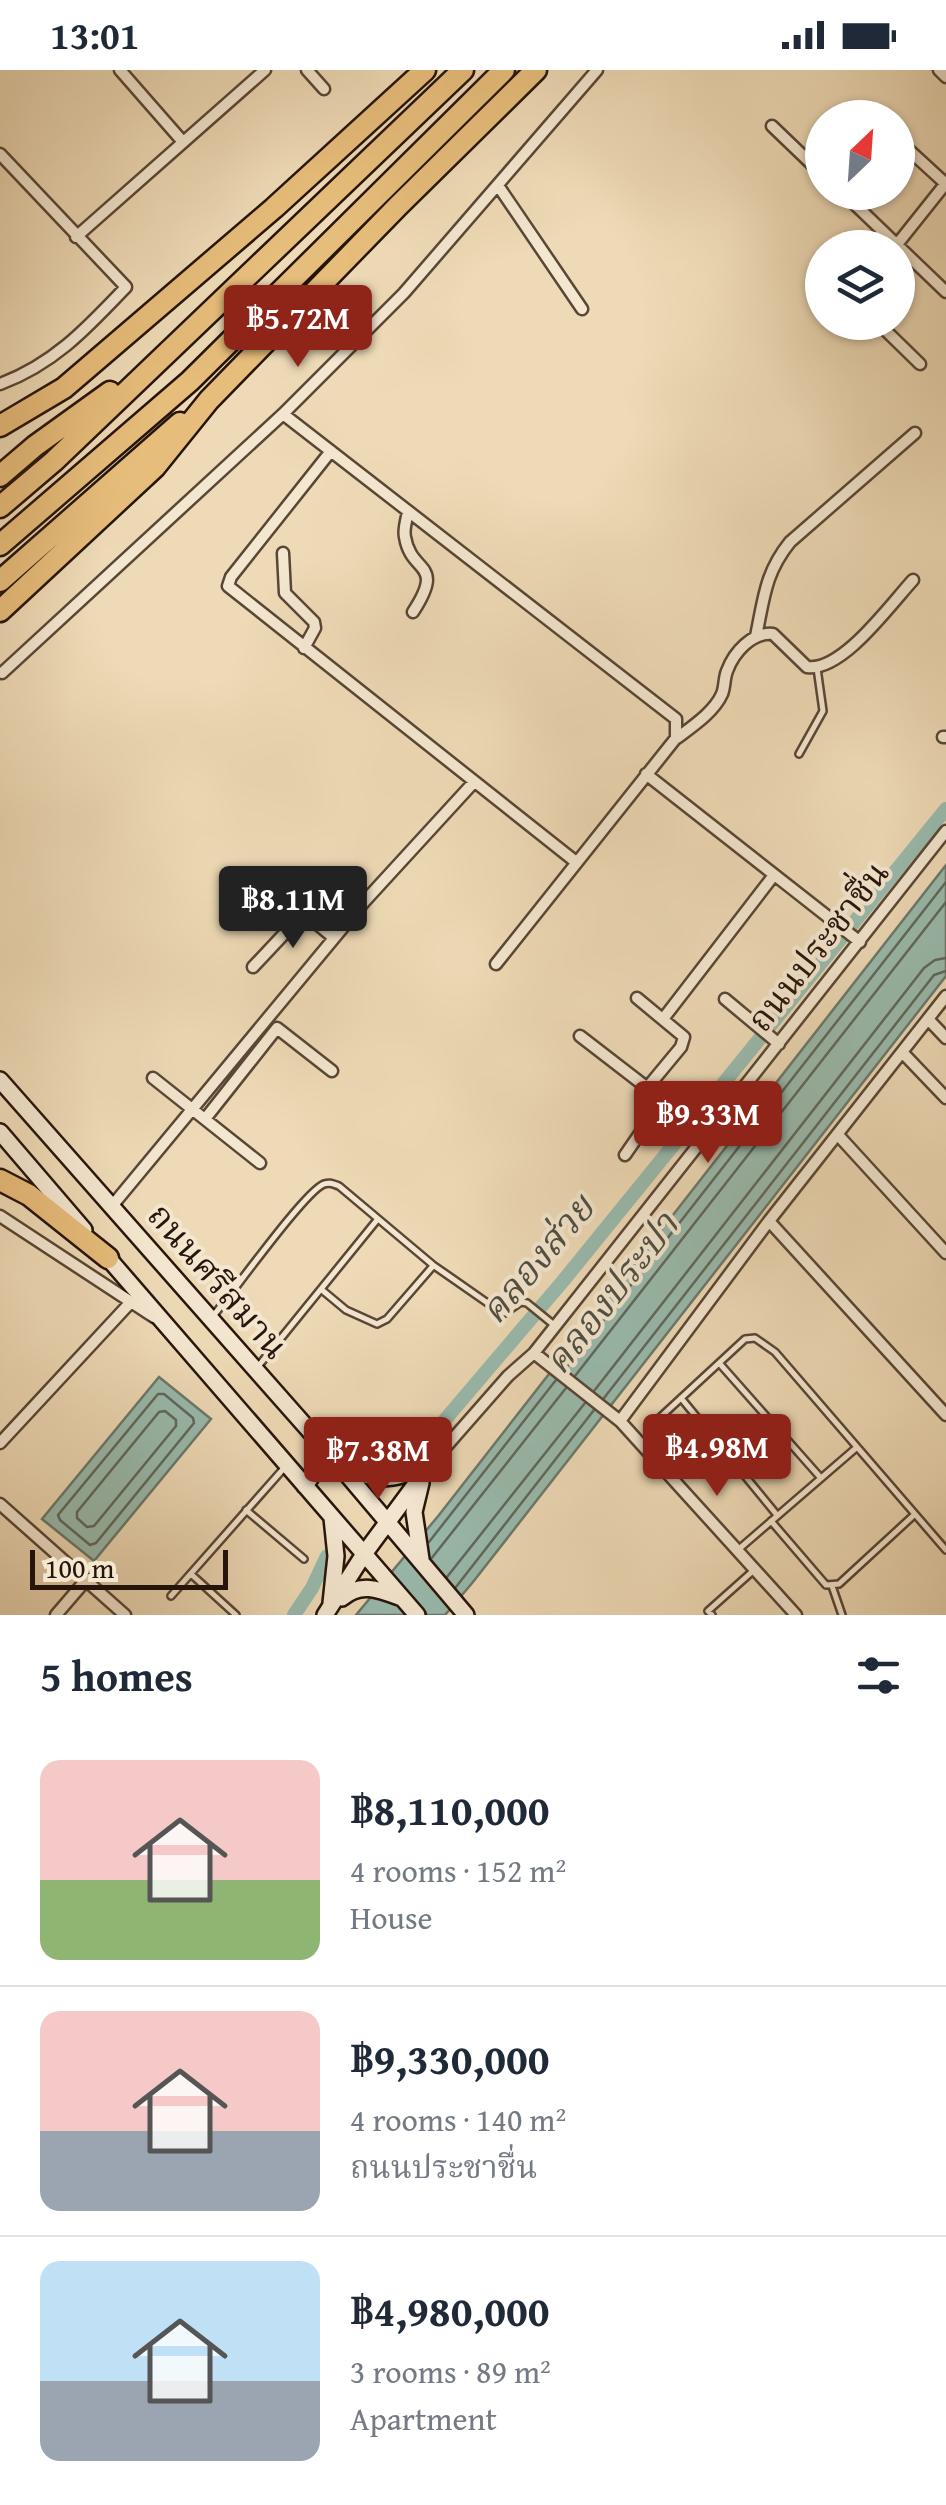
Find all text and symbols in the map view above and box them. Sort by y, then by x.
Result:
text: 13:01 [50,7,140,63]
north arrow [805,100,915,210]
map controls [805,100,915,340]
button: layers [805,230,915,340]
pin: ฿5.72M [217,285,379,370]
text: ฿5.72M [246,294,350,341]
street label: ถนนประชาชื่น [734,849,901,1042]
pin: ฿8.11M [212,866,374,951]
text: ฿8.11M [241,875,345,922]
pin: ฿9.33M [627,1081,789,1166]
text: ฿9.33M [656,1090,760,1137]
water label: คลองส่วย [465,1180,609,1335]
street label: ถนนศรีสมาน [136,1191,301,1370]
water label: คลองประปา [529,1198,692,1385]
pin: ฿4.98M [636,1414,798,1499]
pin: ฿7.38M [297,1417,459,1502]
text: ฿4.98M [665,1423,769,1470]
text: ฿7.38M [326,1426,430,1473]
scale bar [30,1545,228,1590]
text: 100 m [45,1547,114,1588]
text: 5 homes [40,1645,193,1706]
icon: filters [851,1648,906,1703]
text: ฿8,110,000 [350,1779,550,1840]
icon: home [120,1800,240,1920]
text: 4 rooms · 152 m² [350,1847,566,1894]
text: House [350,1894,433,1941]
text: ฿9,330,000 [350,2028,550,2089]
icon: home [120,2051,240,2171]
text: 4 rooms · 140 m² [350,2096,566,2143]
text: ถนนประชาชื่น [350,2143,537,2190]
text: ฿4,980,000 [350,2280,550,2341]
icon: home [120,2301,240,2421]
text: 3 rooms · 89 m² [350,2348,551,2395]
text: Apartment [350,2395,497,2442]

